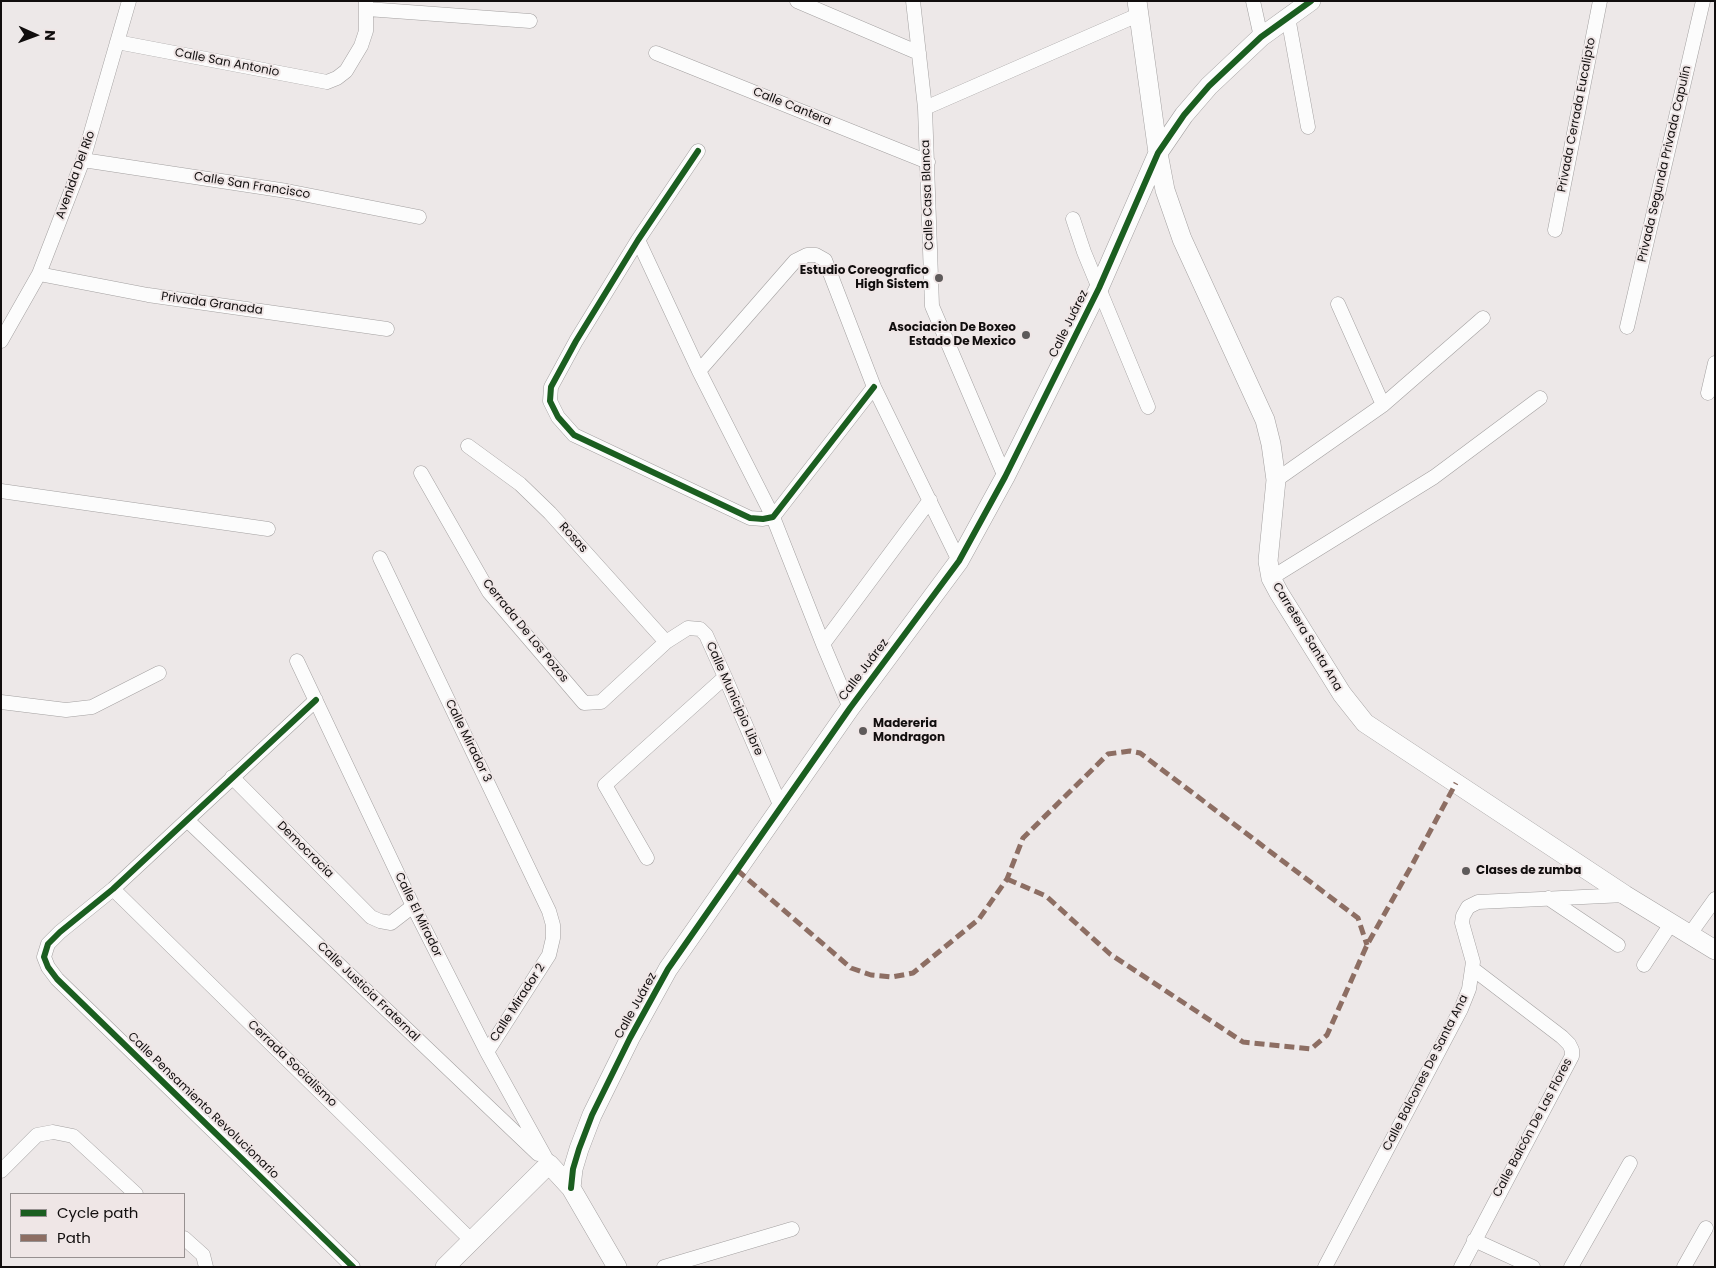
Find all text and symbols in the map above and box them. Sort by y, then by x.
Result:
north arrow [10,10,60,60]
text: N [40,30,60,41]
street label: Privada Cerrada Eucalipto [1555,36,1599,194]
street label: Calle San Antonio [174,46,280,80]
street label: Privada Segunda Privada Capulín [1635,64,1695,264]
street label: Calle Cantera [751,85,833,129]
street label: Avenida Del Río [53,129,99,221]
street label: Calle Casa Blanca [919,140,937,250]
street label: Calle San Francisco [193,170,311,202]
place label: Estudio Coreografico High Sistem [800,264,929,292]
marker: Estudio Coreografico High Sistem [933,272,945,284]
street label: Calle Juárez [1046,288,1092,360]
street label: Privada Granada [160,290,264,318]
place label: Asociacion De Boxeo Estado De Mexico [888,321,1016,349]
marker: Asociacion De Boxeo Estado De Mexico [1020,329,1032,341]
street label: Rosas [556,520,590,556]
street label: Cerrada De Los Pozos [479,576,571,686]
street label: Carretera Santa Ana [1269,580,1345,694]
street label: Calle Juárez [836,636,892,704]
street label: Calle Municipio Libre [702,640,766,758]
street label: Calle Mirador 3 [442,697,494,785]
place label: Madereria Mondragon [873,717,945,745]
marker: Madereria Mondragon [857,725,869,737]
street label: Democracia [274,819,336,881]
place label: Clases de zumba [1476,864,1581,878]
marker: Clases de zumba [1460,865,1472,877]
street label: Calle El Mirador [391,870,445,960]
street label: Calle Justicia Fraternal [314,939,422,1045]
street label: Calle Mirador 2 [487,961,549,1045]
street label: Calle Juárez [612,970,660,1042]
street label: Calle Balcones De Santa Ana [1380,992,1472,1154]
street label: Cerrada Socialismo [244,1018,340,1110]
street label: Calle Pensamiento Revolucionario [124,1030,282,1182]
street label: Calle Balcón De Las Flores [1490,1056,1576,1200]
legend [10,1193,185,1258]
text: Cycle path [57,1202,138,1223]
text: Path [57,1227,91,1248]

